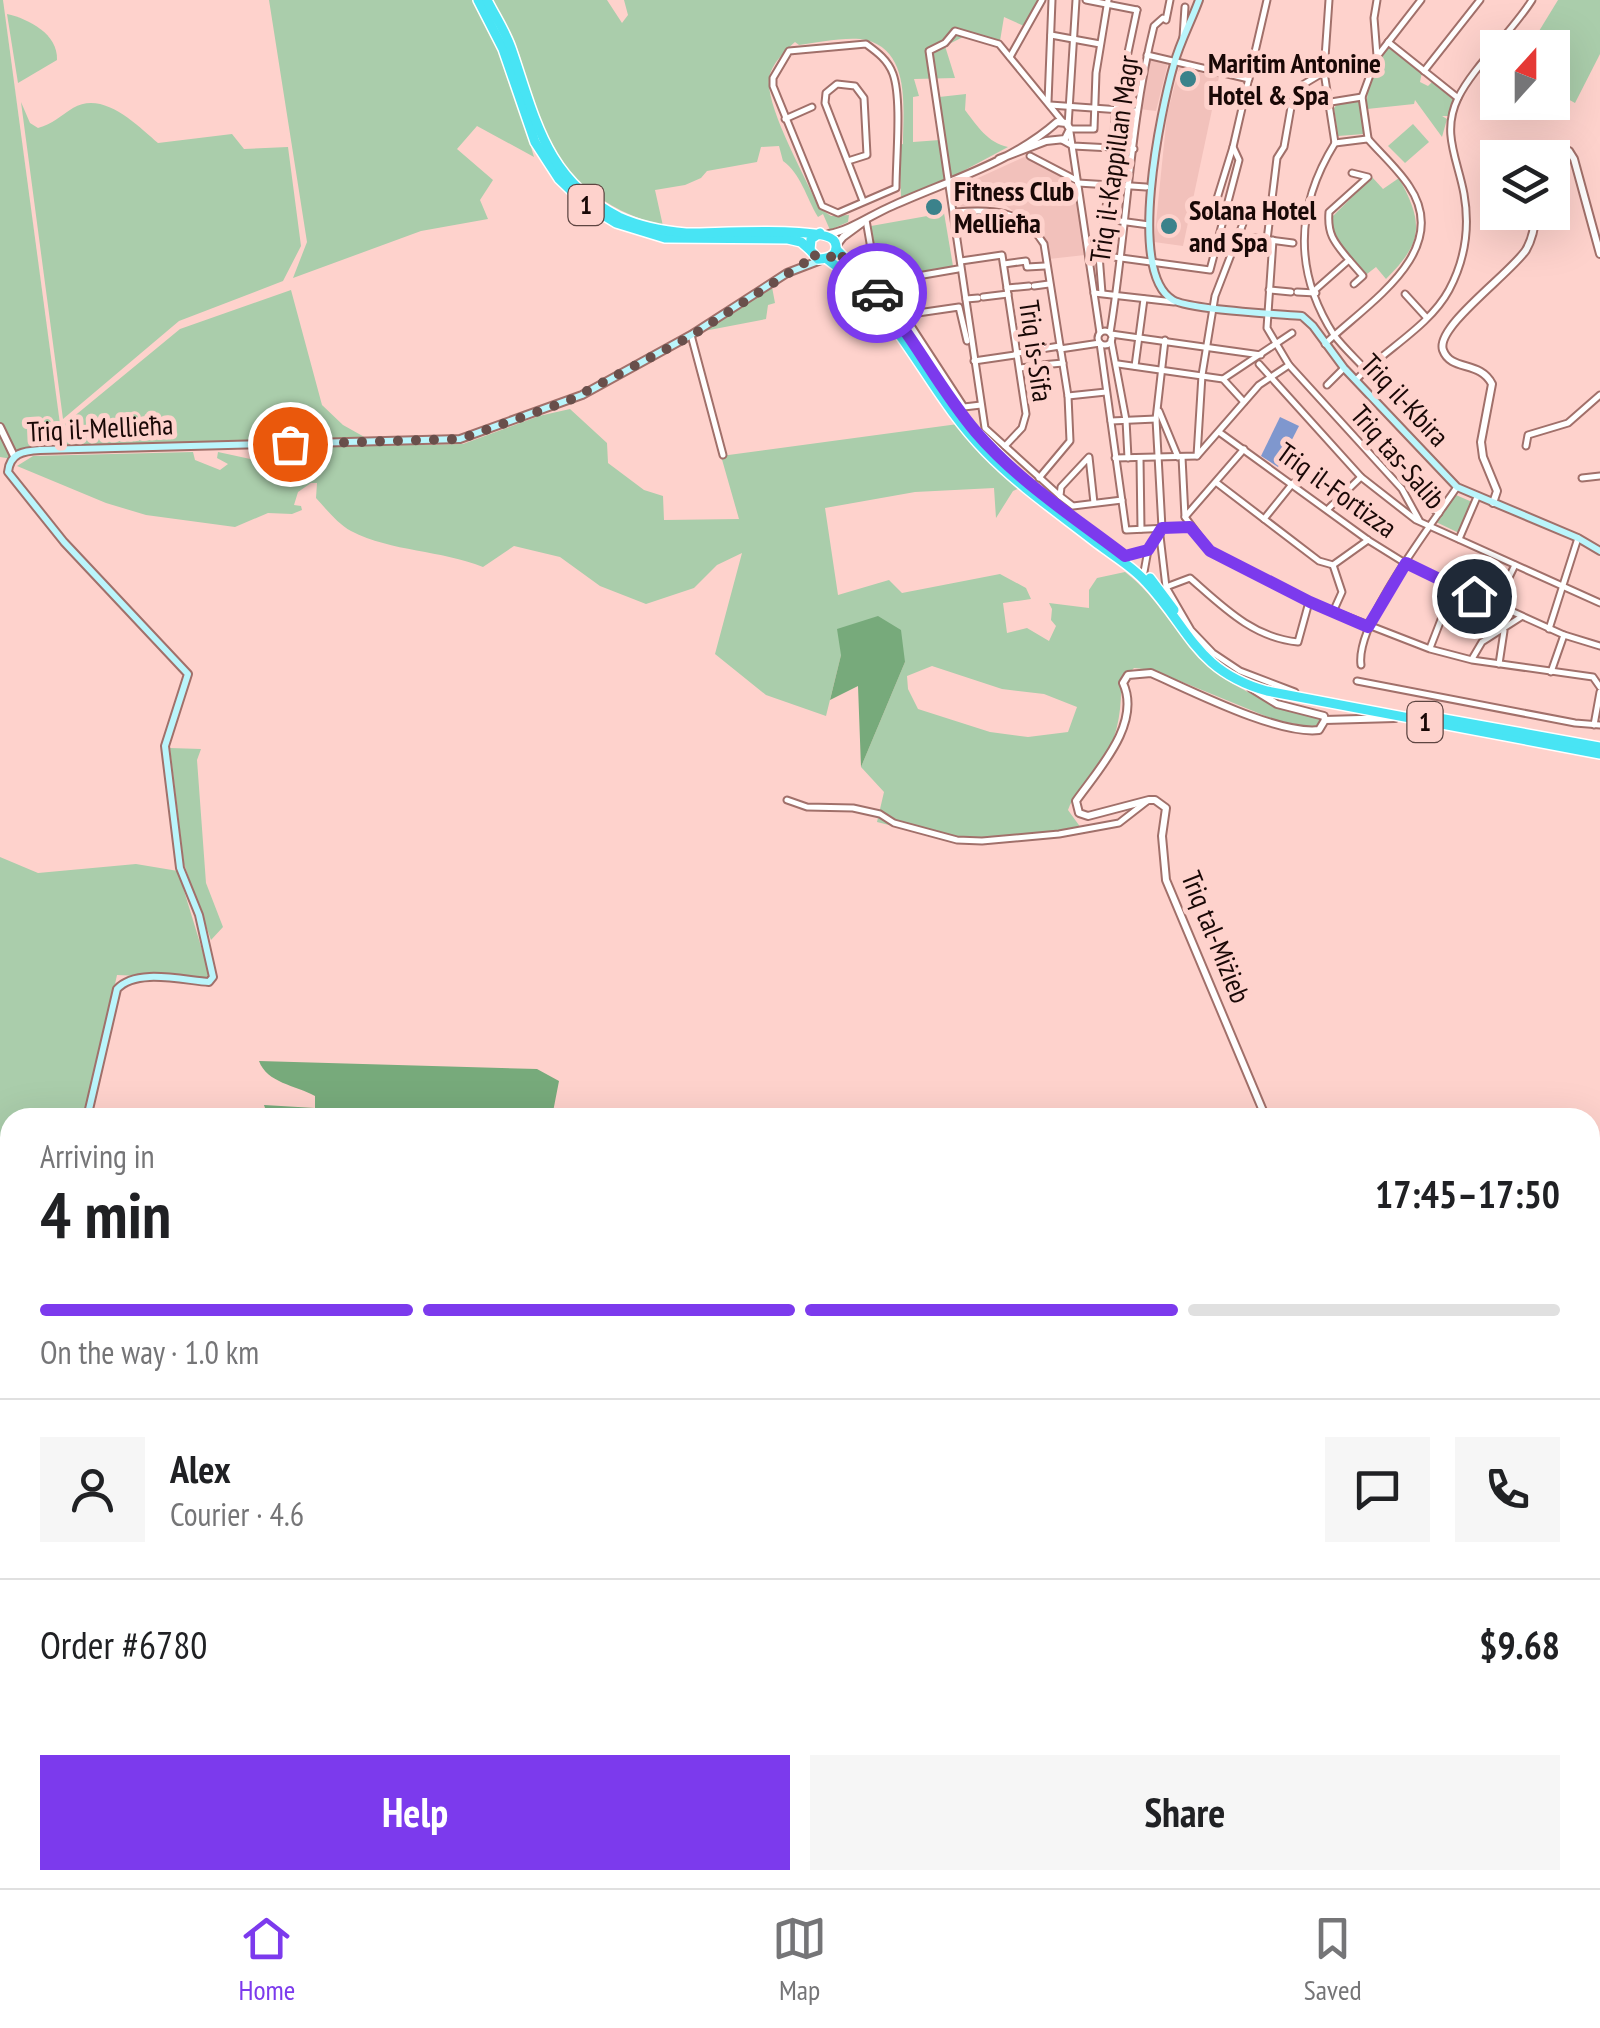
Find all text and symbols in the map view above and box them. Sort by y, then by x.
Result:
north arrow [1480,30,1570,120]
map controls [1480,30,1570,230]
place label: Maritim Antonine Hotel & Spa [1208,44,1381,113]
street label: Triq il-Kappillan Magr [1081,53,1146,265]
marker: Maritim Antonine Hotel & Spa [1177,68,1199,90]
button: layers [1480,140,1570,230]
place label: Fitness Club Mellieħa [954,172,1074,241]
road number: 1 [568,185,604,225]
place label: Solana Hotel and Spa [1189,191,1317,260]
marker: Fitness Club Mellieħa [923,196,945,218]
marker: Solana Hotel and Spa [1158,215,1180,237]
courier [827,243,927,343]
icon: car [850,266,905,321]
street label: Triq is-Sifa [1011,298,1062,404]
street label: Triq il-Kbira [1353,346,1458,454]
street label: Triq tas-Salib [1343,397,1454,516]
pin [248,402,333,487]
street label: Triq il-Mellieħa [26,405,174,450]
icon: bag [263,417,318,472]
street label: Triq il-Fortizza [1270,434,1405,546]
pin [1432,554,1517,639]
icon: home [1447,569,1502,624]
road number: 1 [1408,702,1442,742]
street label: Triq tal-Miżieb [1173,865,1260,1008]
text: Arriving in [40,1135,155,1177]
text: 17:45–17:50 [1375,1169,1560,1218]
text: 4 min [40,1172,171,1256]
text: On the way · 1.0 km [40,1331,259,1373]
button: person [40,1437,145,1542]
button: chat [1325,1437,1430,1542]
button: phone [1455,1437,1560,1542]
text: Alex [170,1444,231,1493]
text: Courier · 4.6 [170,1493,304,1535]
text: Order #6780 [40,1620,207,1669]
text: $9.68 [1479,1620,1560,1669]
button: Help [40,1755,790,1870]
button: Share [810,1755,1560,1870]
tab: Home [238,1911,295,2008]
tab: Map [772,1911,827,2008]
tab: Saved [1304,1911,1362,2008]

